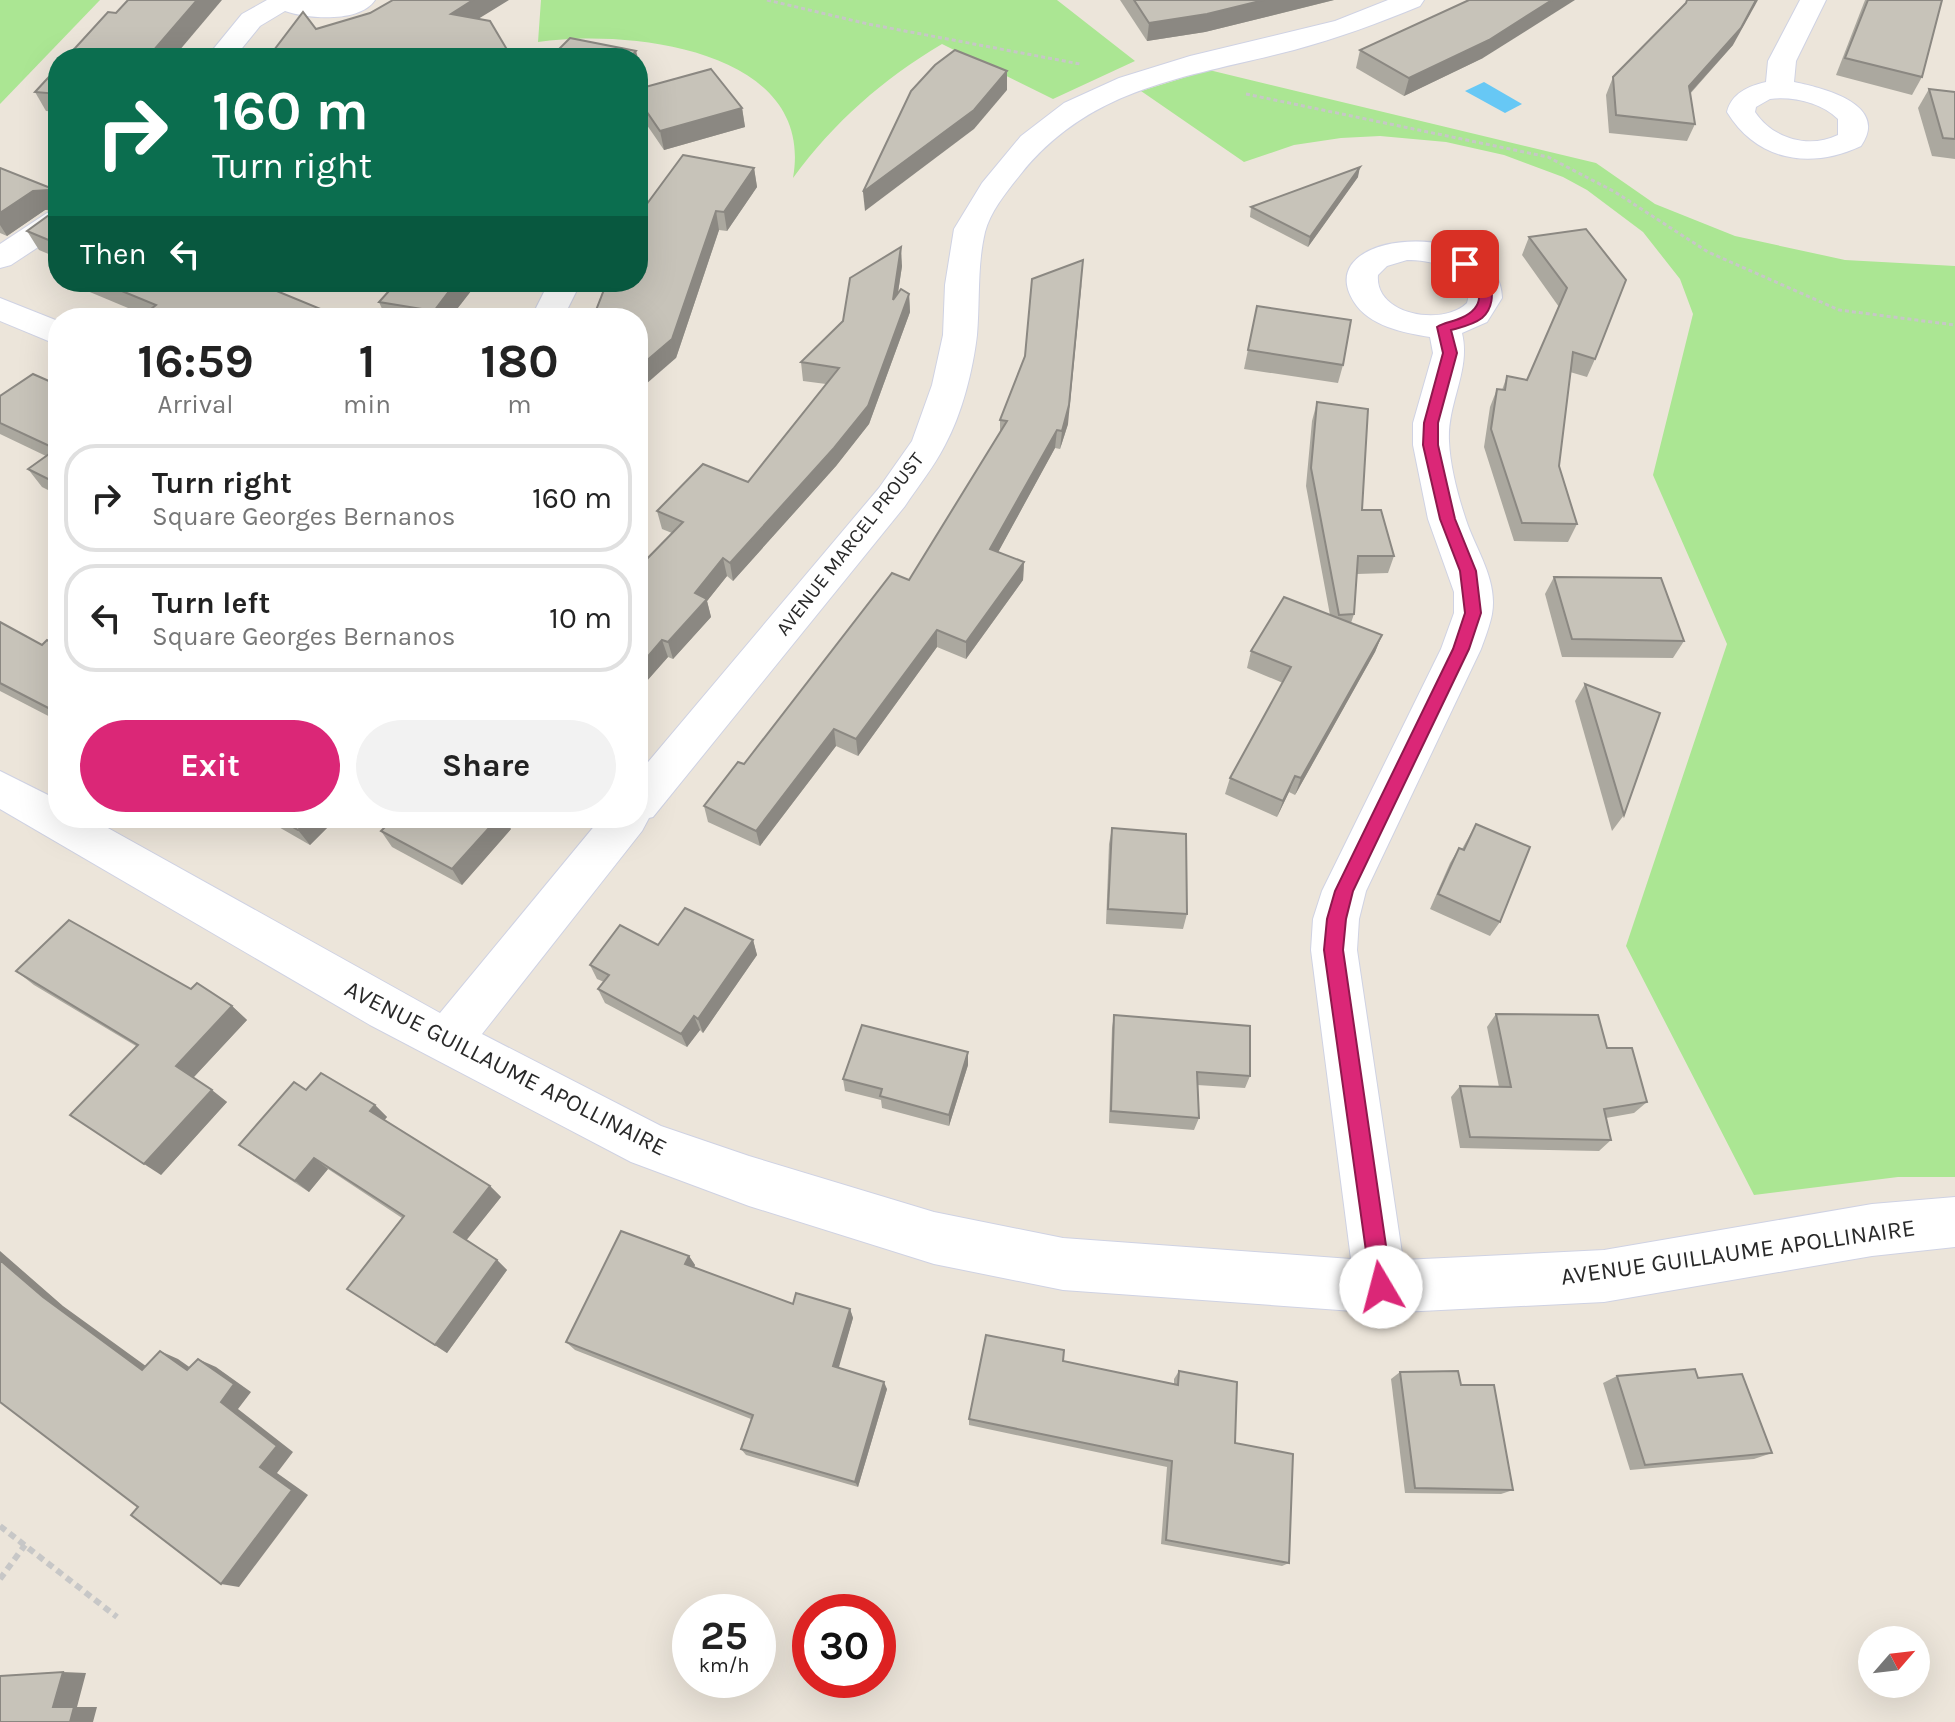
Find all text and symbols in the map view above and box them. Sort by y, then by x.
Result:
text: 160 m [212,78,369,143]
icon: right [80,80,184,184]
text: Turn right [212,145,372,187]
pin [1431,230,1499,298]
icon: left [163,232,207,276]
text: Then [80,236,147,272]
icon: arrive [1443,242,1487,286]
text: 16:59 [137,333,254,389]
text: 1 [358,333,376,389]
text: 180 [480,333,559,389]
text: Arrival [157,389,234,420]
text: min [343,389,391,420]
text: m [507,389,532,420]
street label: AVENUE MARCEL PROUST [771,448,929,640]
text: Turn right [152,465,292,501]
icon: right [84,476,128,520]
text: 160 m [532,480,612,516]
text: Square Georges Bernanos [152,501,456,532]
text: Turn left [152,585,270,621]
icon: left [84,596,128,640]
text: 10 m [549,600,612,636]
text: Square Georges Bernanos [152,621,456,652]
button: Exit [80,720,340,812]
button: Share [356,720,616,812]
street label: AVENUE GUILLAUME APOLLINAIRE [340,974,672,1162]
street label: AVENUE GUILLAUME APOLLINAIRE [1559,1213,1917,1291]
position arrow [1339,1245,1423,1329]
speed limit sign: 30 [792,1594,896,1698]
text: 25 [700,1612,748,1659]
north arrow [1858,1626,1930,1698]
map controls [1858,1626,1930,1698]
text: km/h [699,1654,749,1677]

